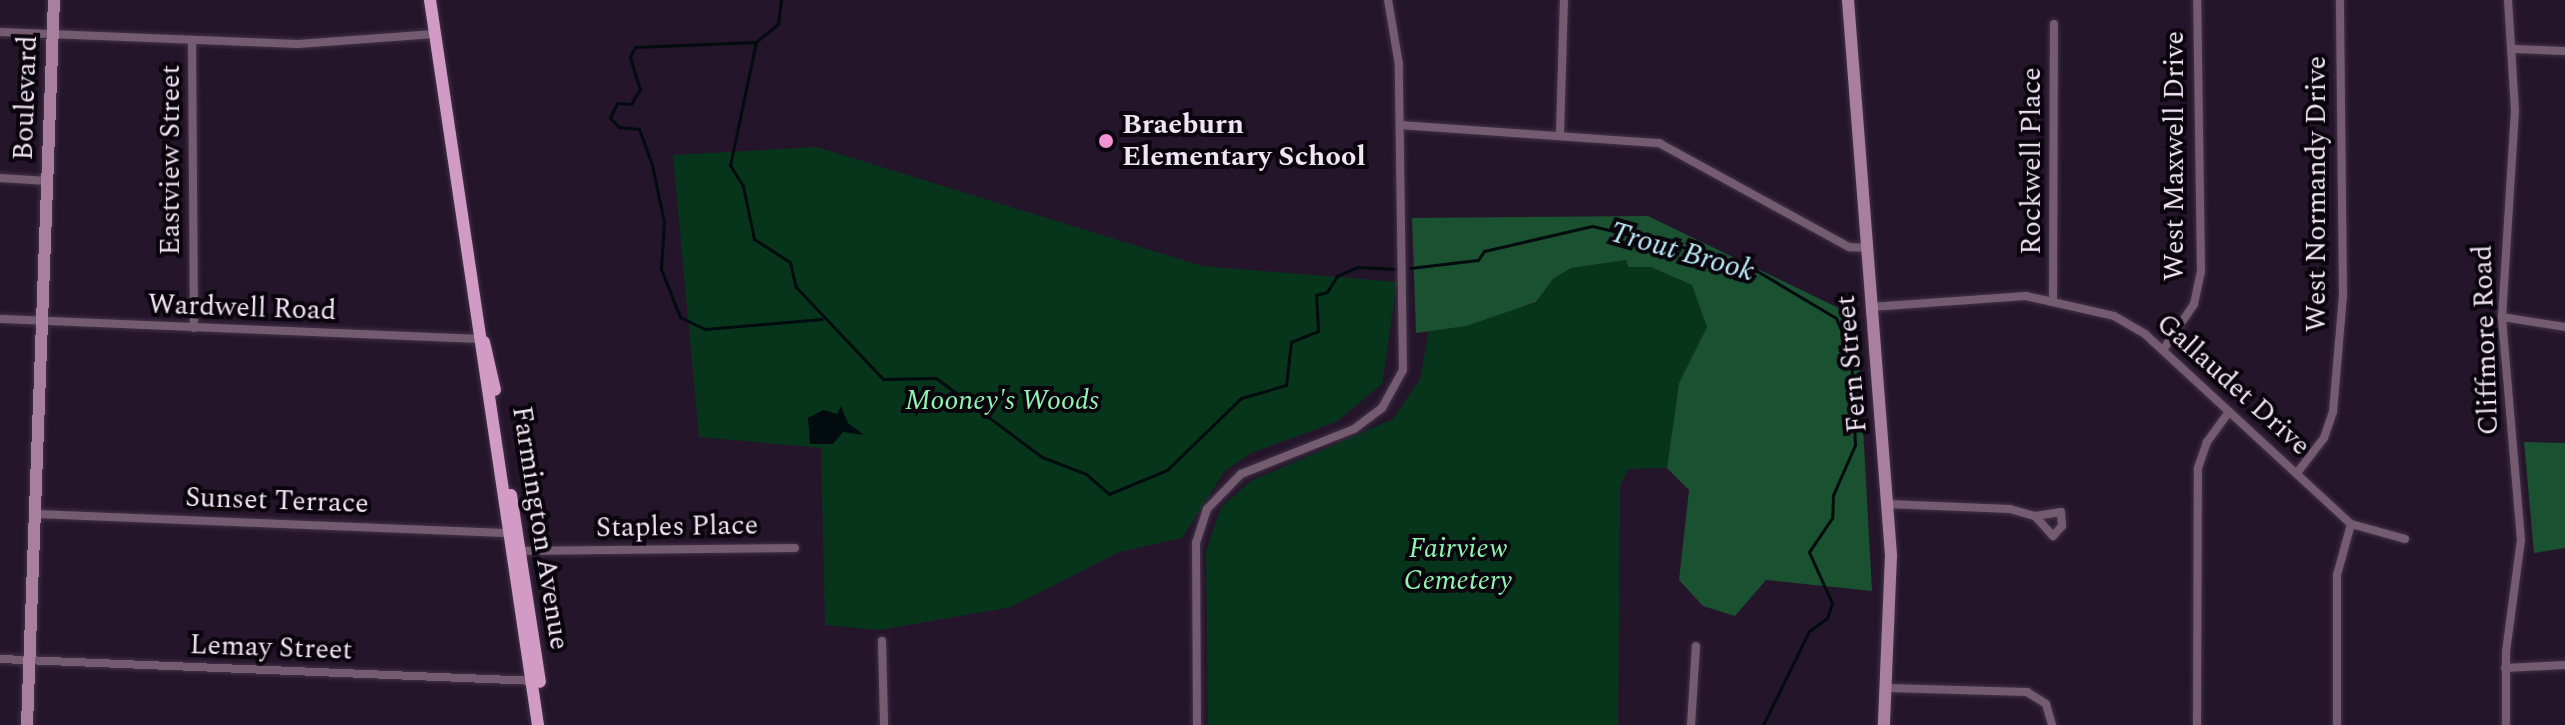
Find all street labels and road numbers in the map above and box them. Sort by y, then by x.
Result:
street label: West Maxwell Drive [2158,31,2192,281]
street label: Boulevard [7,35,45,161]
street label: West Normandy Drive [2300,56,2334,332]
street label: Eastview Street [154,65,188,255]
street label: Rockwell Place [2015,67,2049,255]
street label: Cliffmore Road [2466,244,2506,436]
street label: Wardwell Road [147,288,337,328]
street label: Fern Street [1829,294,1875,434]
street label: Gallaudet Drive [2149,307,2317,463]
street label: Farmington Avenue [504,404,576,652]
street label: Sunset Terrace [185,481,369,521]
street label: Staples Place [596,509,758,545]
street label: Lemay Street [189,628,353,668]

